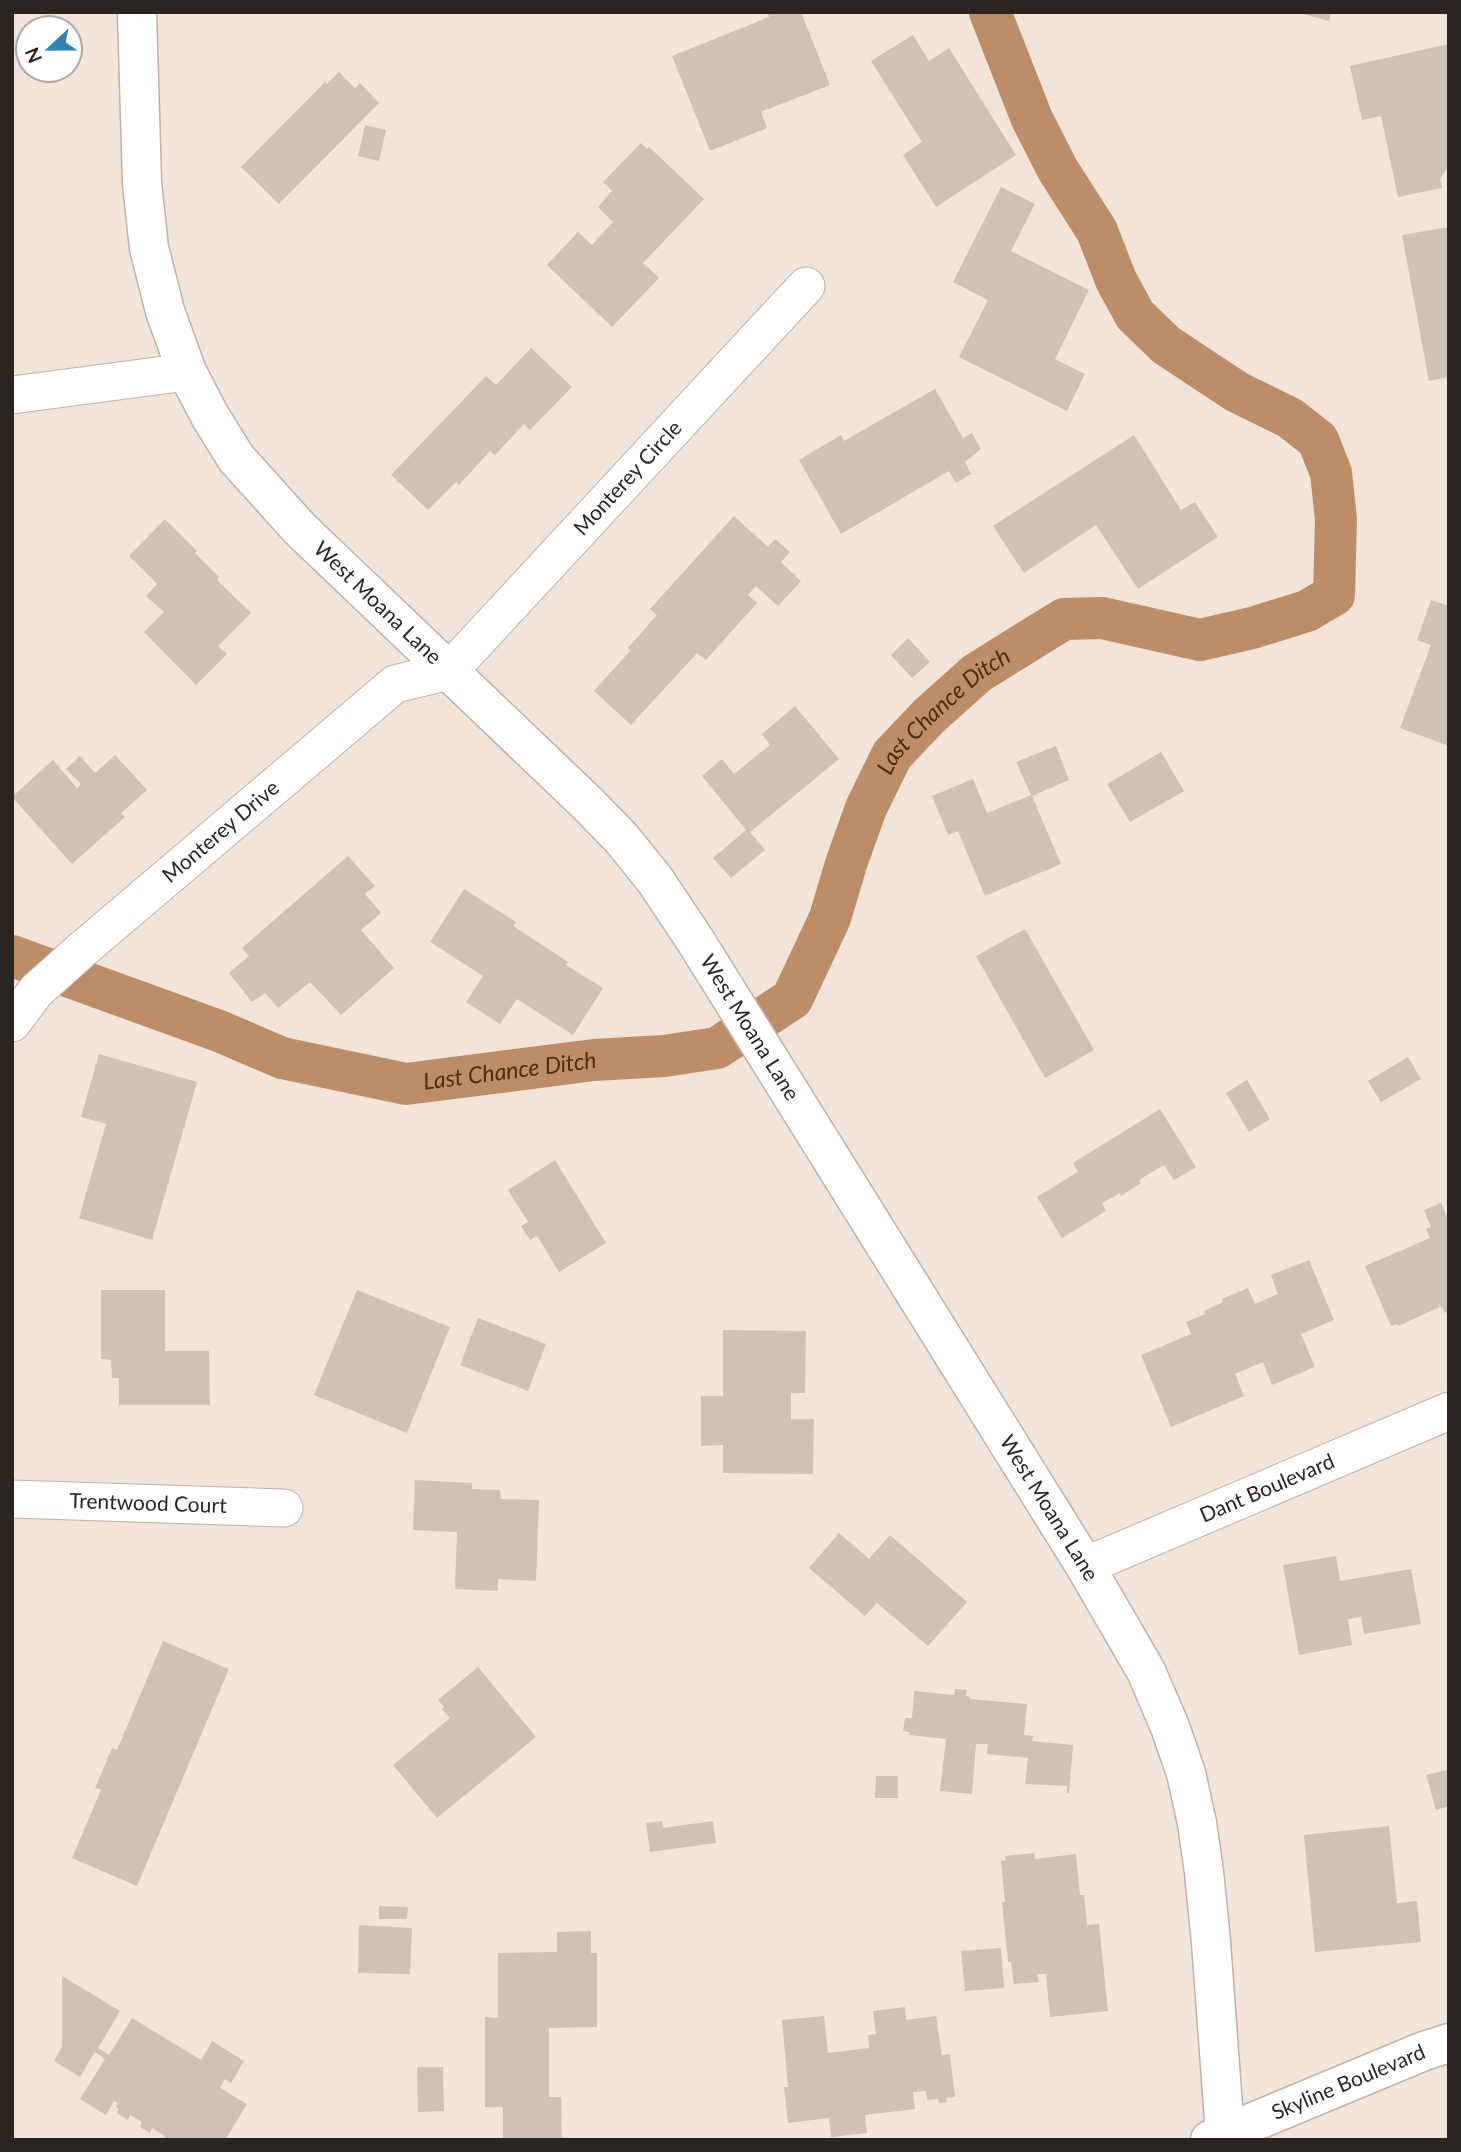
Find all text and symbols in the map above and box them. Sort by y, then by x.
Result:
north arrow [14,14,84,84]
text: N [19,44,46,67]
street label: Monterey Circle [567,415,686,540]
street label: West Moana Lane [310,535,447,669]
water label: Last Chance Ditch [870,641,1015,778]
street label: Monterey Drive [157,774,283,887]
street label: West Moana Lane [696,950,806,1104]
water label: Last Chance Ditch [421,1045,598,1095]
street label: West Moana Lane [995,1430,1105,1585]
street label: Dant Boulevard [1196,1447,1338,1527]
street label: Trentwood Court [69,1487,228,1517]
street label: Skyline Boulevard [1267,2038,1428,2124]

